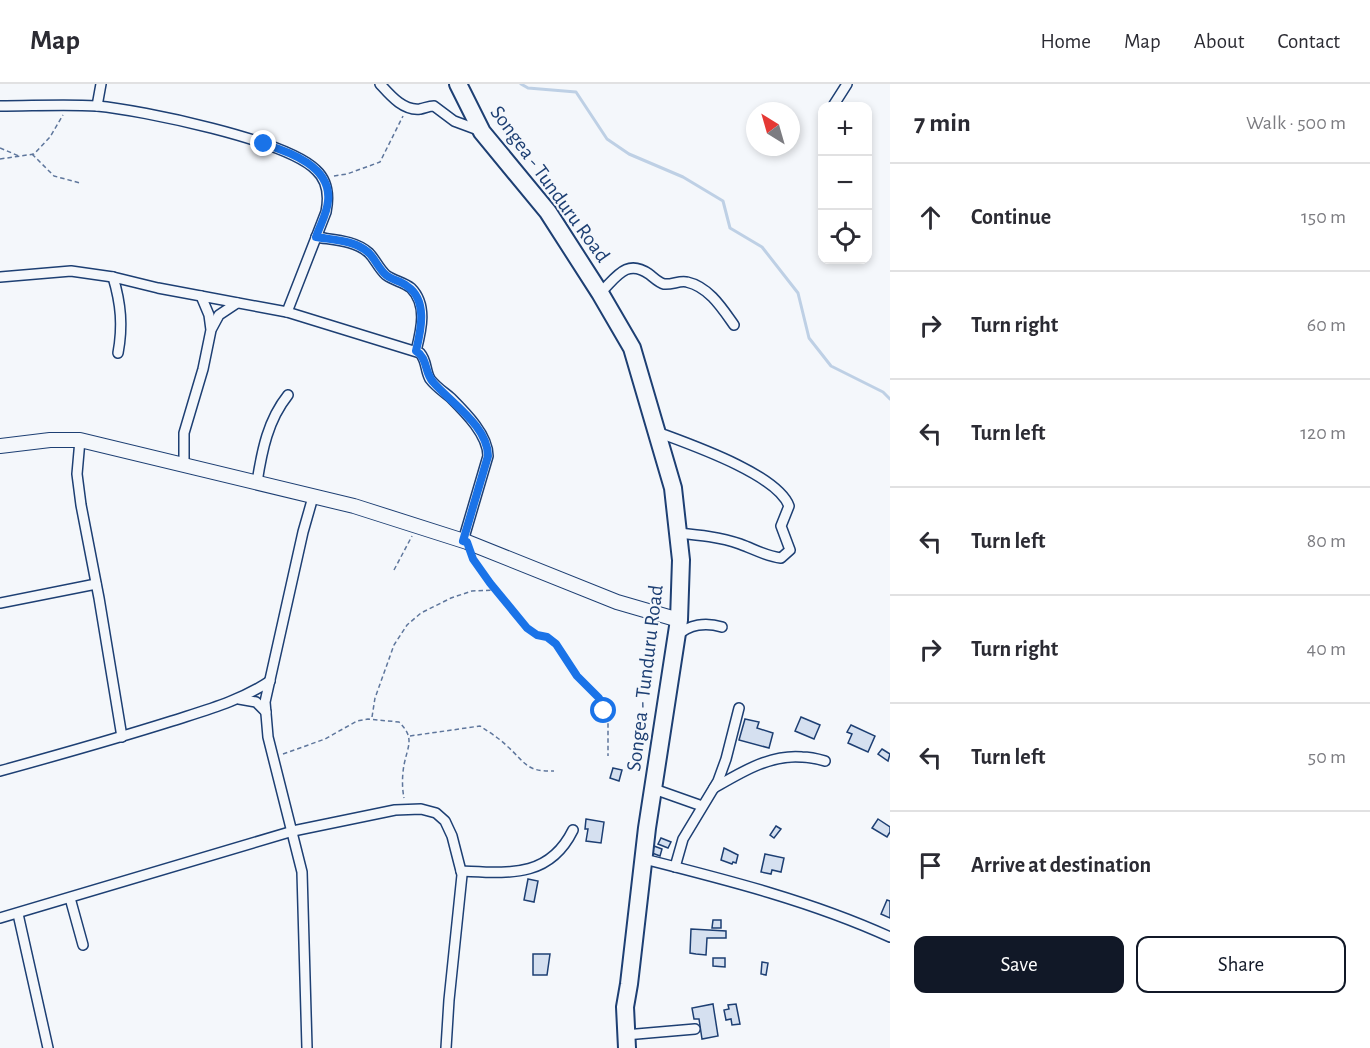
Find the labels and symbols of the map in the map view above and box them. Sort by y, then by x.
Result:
street label: Songea - Tunduru Road [486,102,614,266]
north arrow [746,102,800,156]
route end [250,130,276,156]
street label: Songea - Tunduru Road [623,584,667,772]
route start [590,697,616,723]

